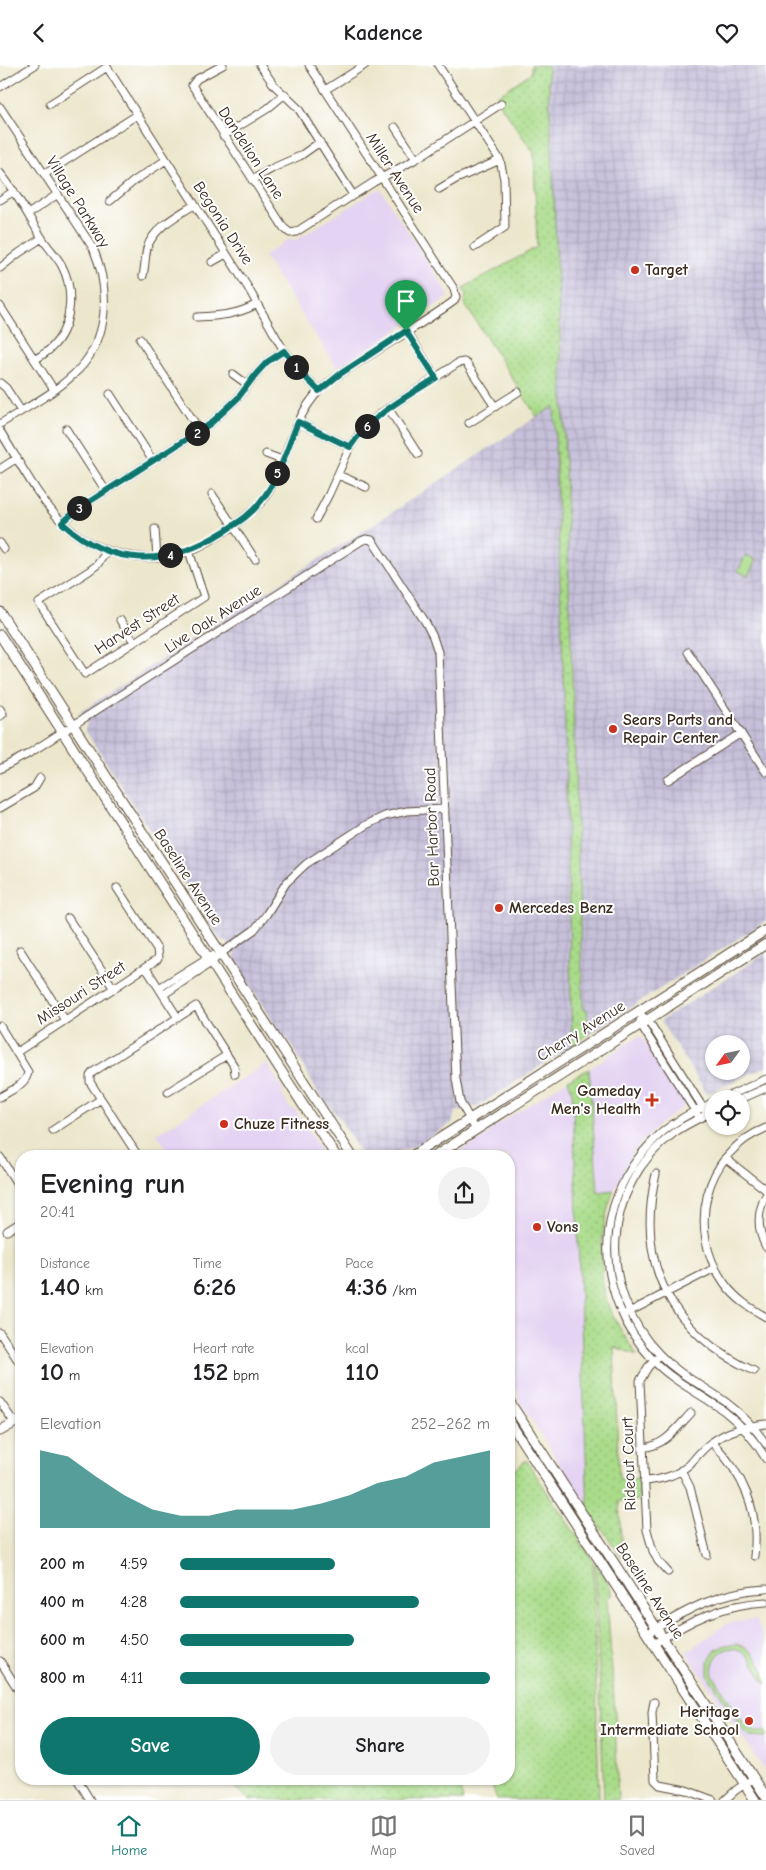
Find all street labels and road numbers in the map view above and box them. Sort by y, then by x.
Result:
street label: Dandelion Lane [215,104,287,202]
street label: Miller Avenue [362,129,428,217]
street label: Village Parkway [43,153,114,252]
street label: Begonia Drive [189,178,257,268]
street label: Live Oak Avenue [161,581,265,657]
street label: Harvest Street [91,590,183,658]
street label: Bar Harbor Road [421,767,443,887]
street label: Baseline Avenue [150,826,226,928]
street label: Missouri Street [33,957,129,1028]
street label: Cherry Avenue [534,997,628,1065]
street label: Rideout Court [618,1416,640,1511]
street label: Baseline Avenue [612,1540,688,1642]

